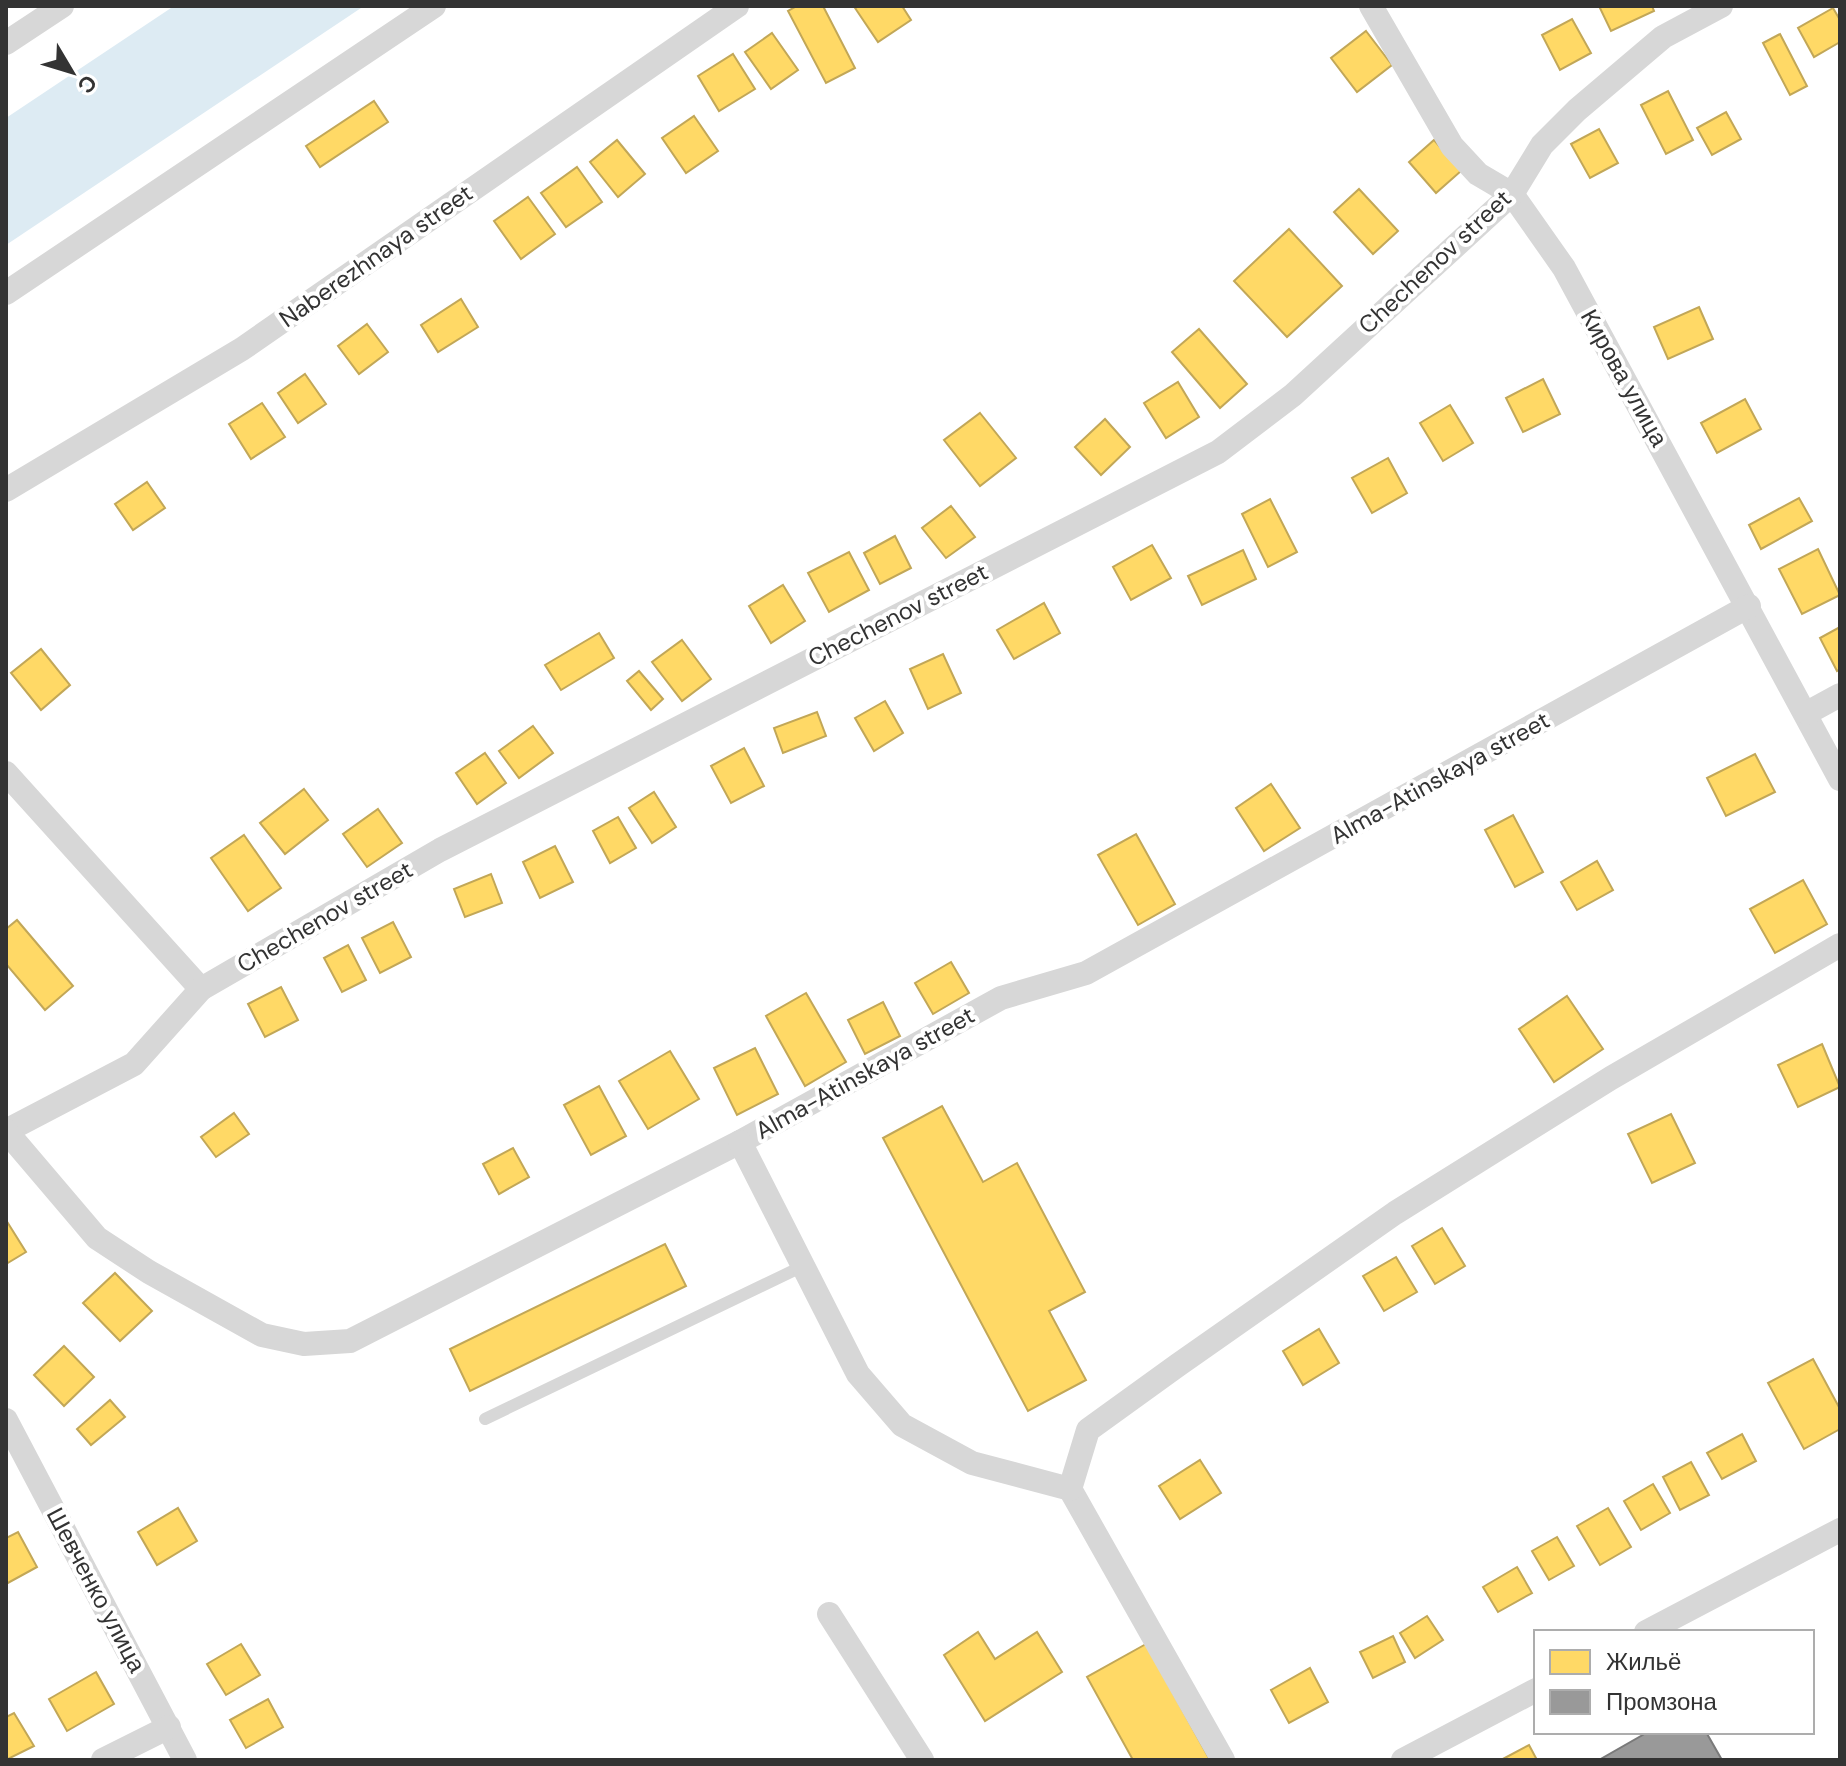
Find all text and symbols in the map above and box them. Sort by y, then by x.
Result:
north arrow [32,32,112,112]
text: С [71,69,104,99]
street label: Naberezhnaya street [273,177,479,334]
street label: Chechenov street [1352,183,1518,340]
street label: Кирова улица [1574,304,1675,452]
street label: Chechenov street [803,556,993,673]
street label: Alma-Atinskaya street [1325,704,1555,851]
street label: Chechenov street [231,854,418,979]
street label: Alma-Atinskaya street [750,999,980,1146]
street label: Шевченко улица [40,1502,153,1678]
legend [1534,1630,1814,1734]
text: Жильё [1606,1646,1681,1677]
text: Промзона [1606,1686,1718,1717]

